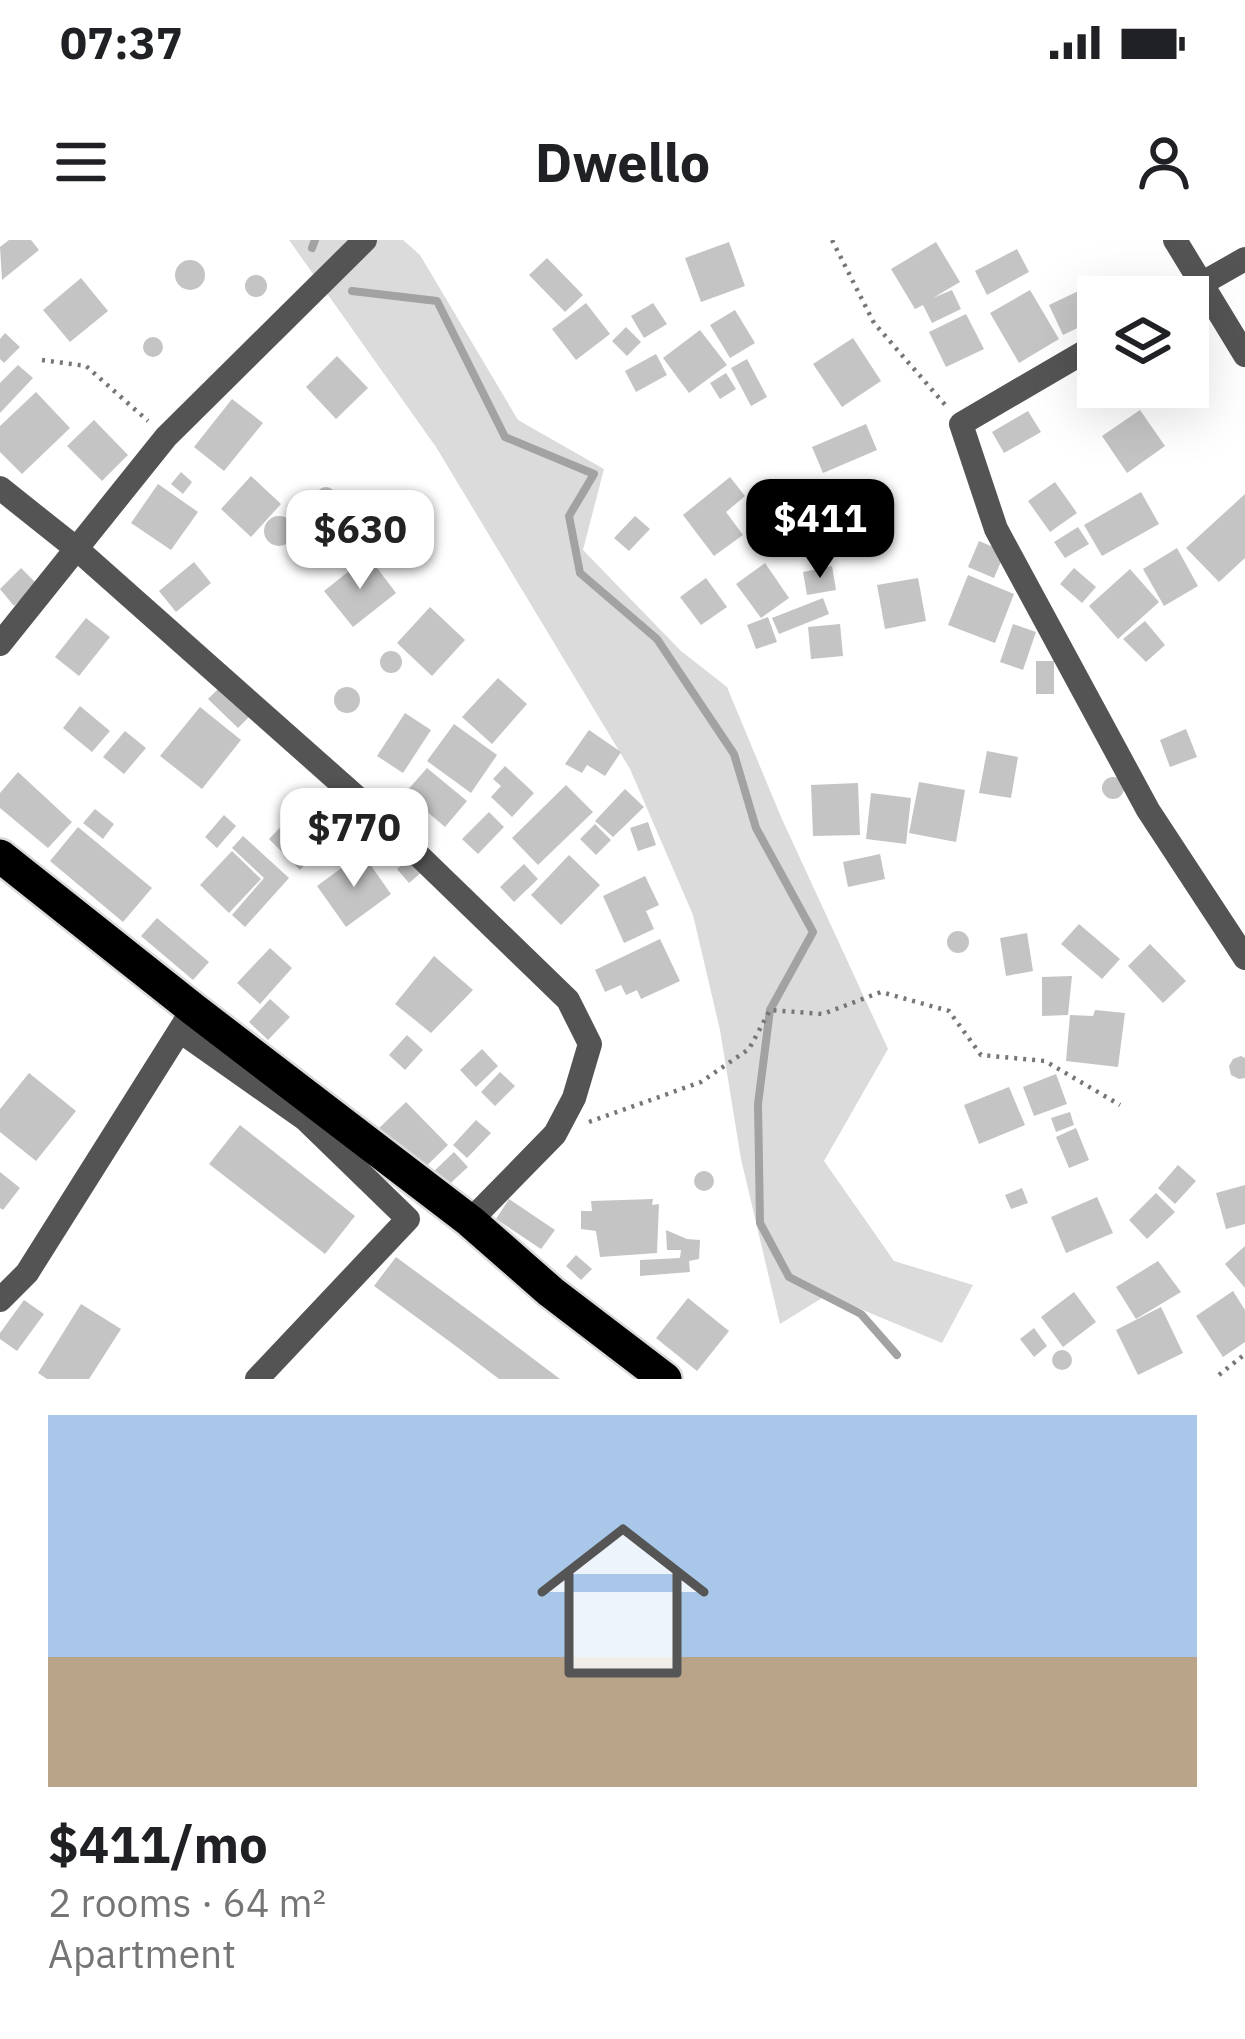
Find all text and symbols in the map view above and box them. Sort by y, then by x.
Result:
text: 07:37 [60,13,183,71]
text: Dwello [535,127,710,197]
icon: menu [48,129,114,195]
icon: person [1131,129,1197,195]
map controls [1077,276,1209,408]
button: layers [1077,276,1209,408]
pin: $411 [749,479,891,581]
pin: $630 [289,490,431,592]
text: $411 [773,492,867,543]
text: $630 [313,503,407,554]
pin: $770 [283,788,425,890]
text: $770 [307,801,401,852]
icon: home [515,1493,731,1709]
text: $411/mo [48,1811,268,1877]
text: 2 rooms · 64 m² [48,1877,326,1928]
text: Apartment [48,1928,236,1979]

